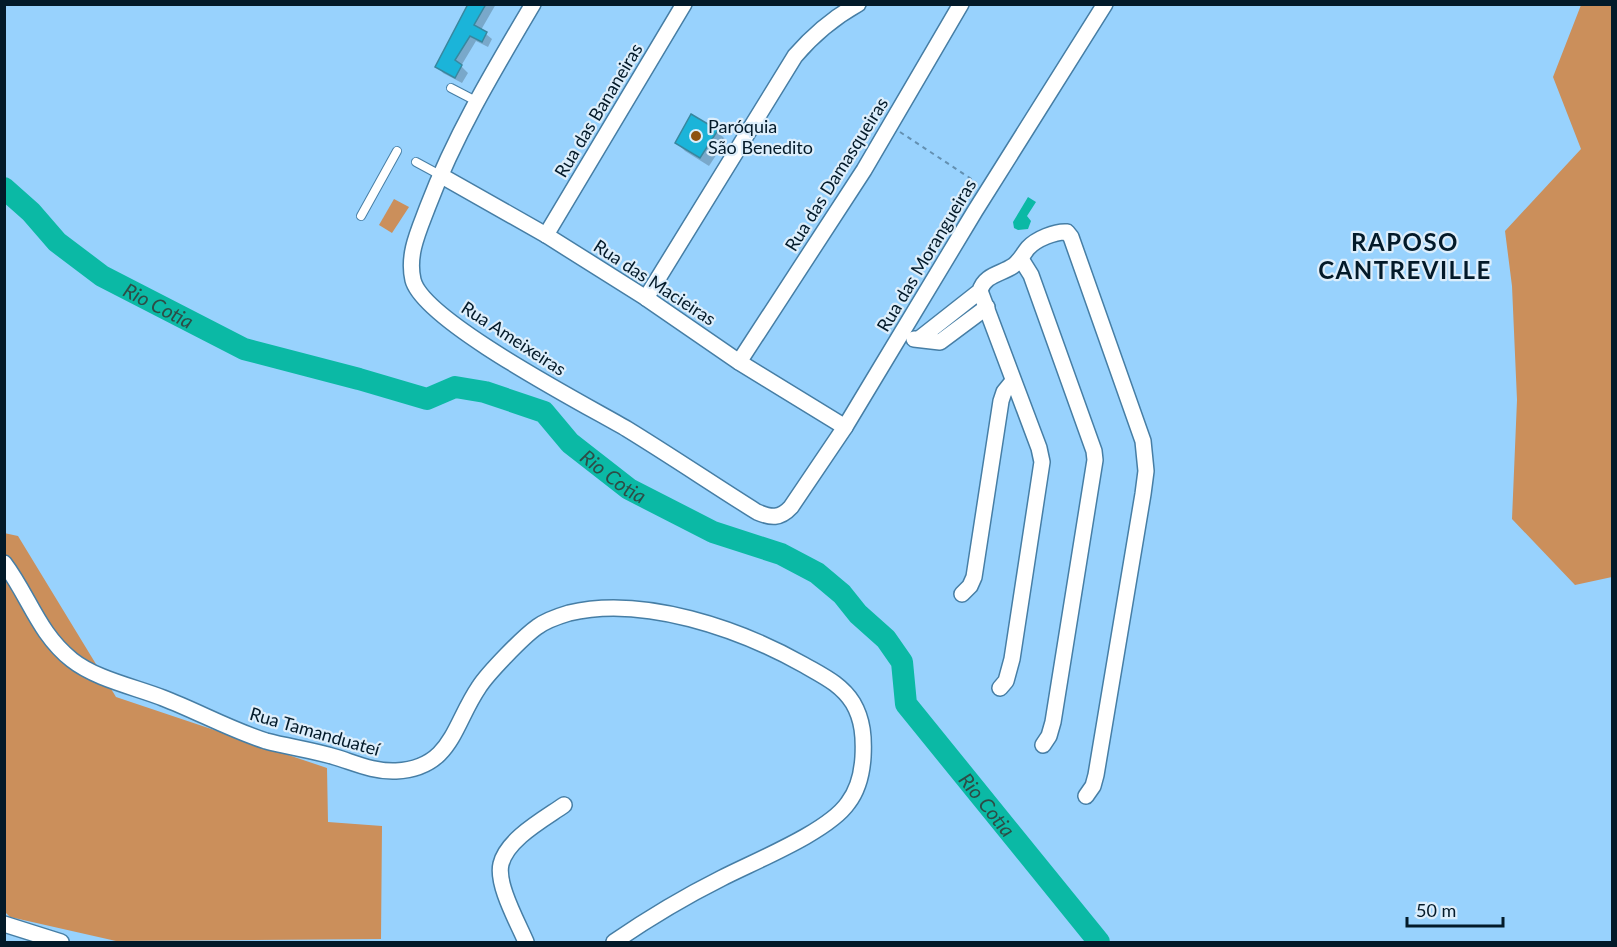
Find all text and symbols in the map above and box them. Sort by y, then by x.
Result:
street label: Rua das Bananeiras [549,39,647,181]
street label: Rua das Damasqueiras [780,93,892,255]
place label: Paróquia São Benedito [708,115,813,158]
marker: Paróquia São Benedito [689,129,703,143]
street label: Rua das Morangueiras [872,174,980,335]
district label: RAPOSO CANTREVILLE [1318,227,1492,284]
street label: Rua das Macieiras [590,234,720,330]
water label: Rio Cotia [120,277,198,333]
street label: Rua Ameixeiras [458,296,571,380]
water label: Rio Cotia [576,444,650,508]
street label: Rua Tamanduateí [247,702,383,760]
water label: Rio Cotia [954,768,1021,841]
scale bar [1407,890,1503,928]
text: 50 m [1416,899,1456,921]

